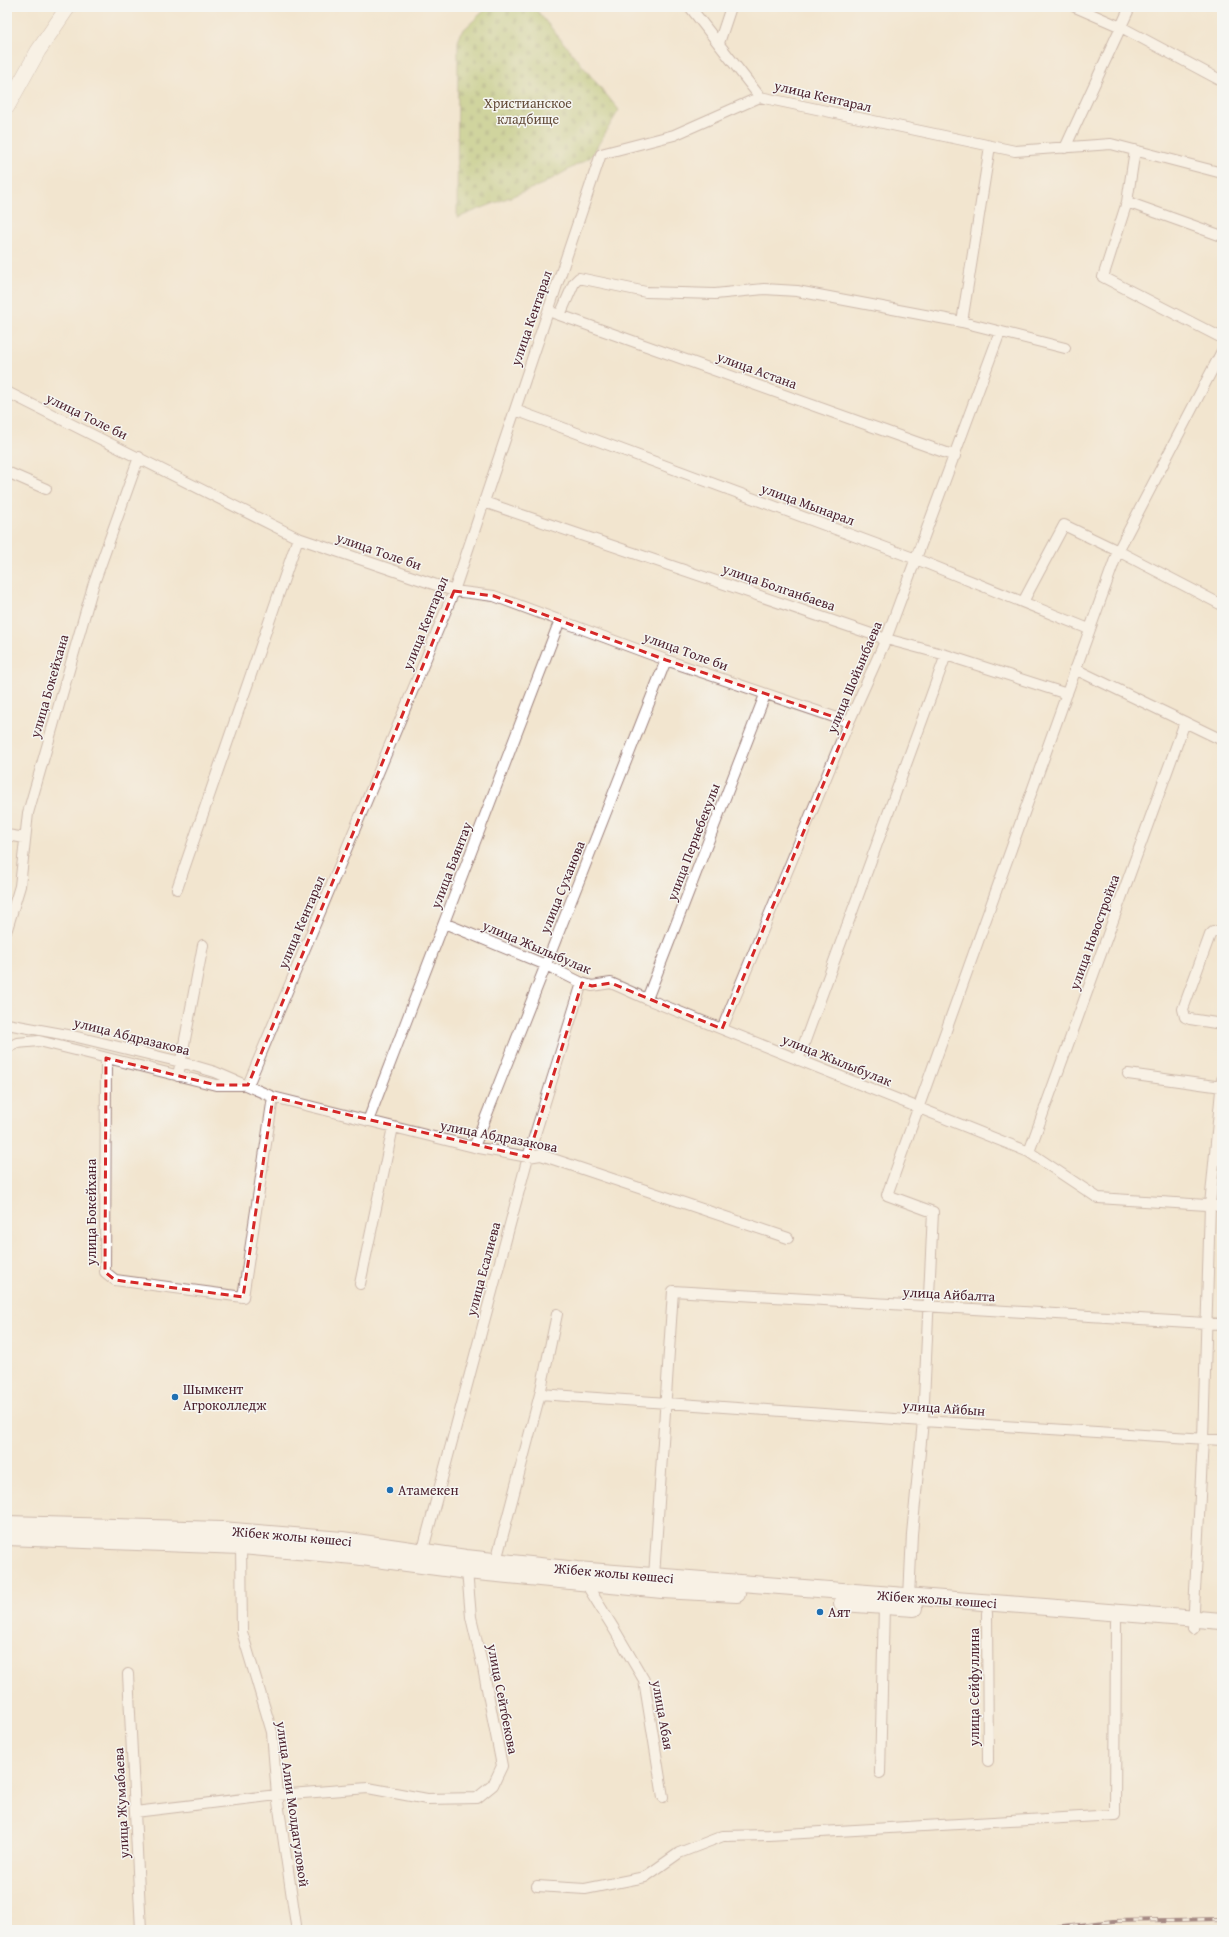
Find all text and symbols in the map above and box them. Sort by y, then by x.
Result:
street label: улица Кентарал [771,75,874,117]
park label: Христианское кладбище [484,93,572,129]
street label: улица Кентарал [505,267,557,369]
street label: улица Астана [713,346,800,394]
street label: улица Толе би [42,387,131,444]
street label: улица Мынарал [757,477,858,530]
street label: улица Толе би [333,527,424,575]
street label: улица Болганбаева [719,558,838,616]
street label: улица Кентарал [397,573,453,674]
street label: улица Шойынбаева [821,618,887,737]
street label: улица Толе би [640,626,731,676]
street label: улица Бокейхана [24,632,73,741]
street label: улица Пернебекулы [661,780,725,905]
street label: улица Баянтау [425,819,477,912]
street label: улица Суханова [534,837,590,937]
street label: улица Новостройка [1064,871,1124,993]
street label: улица Кентарал [272,872,330,973]
street label: улица Жылыбулак [479,915,595,979]
street label: улица Абдразакова [71,1012,193,1060]
street label: улица Жылыбулак [778,1029,895,1091]
street label: улица Абдразакова [438,1115,560,1157]
street label: улица Бокейхана [81,1158,101,1266]
street label: улица Есалиева [461,1219,505,1319]
street label: улица Айбалта [901,1282,996,1306]
place label: Шымкент Агроколледж [183,1379,267,1415]
marker: Шымкент Агроколледж [170,1392,180,1402]
street label: улица Айбын [901,1395,986,1421]
place label: Атамекен [398,1480,459,1500]
marker: Атамекен [385,1485,395,1495]
street label: Жібек жолы көшесі [230,1521,353,1551]
street label: Жібек жолы көшесі [552,1558,675,1588]
street label: Жібек жолы көшесі [875,1585,998,1613]
place label: Аят [828,1602,851,1622]
marker: Аят [815,1607,825,1617]
street label: улица Сейфуллина [964,1627,984,1747]
street label: улица Сейтбекова [482,1641,524,1756]
street label: улица Абая [647,1678,679,1751]
street label: улица Алии Молдагуловой [271,1719,315,1888]
street label: улица Жумабаева [108,1747,134,1860]

